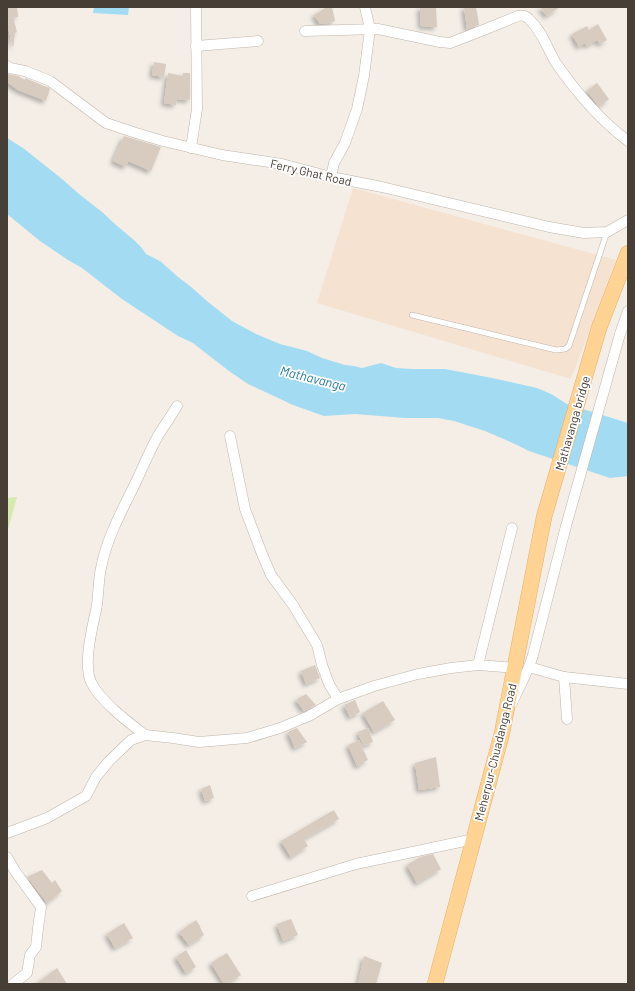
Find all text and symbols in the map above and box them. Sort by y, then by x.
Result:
street label: Ferry Ghat Road [269,156,353,188]
water label: Mathavanga [278,362,348,394]
street label: Mathavanga bridge [552,374,592,472]
street label: Meherpur-Chuadanga Road [471,682,519,822]

